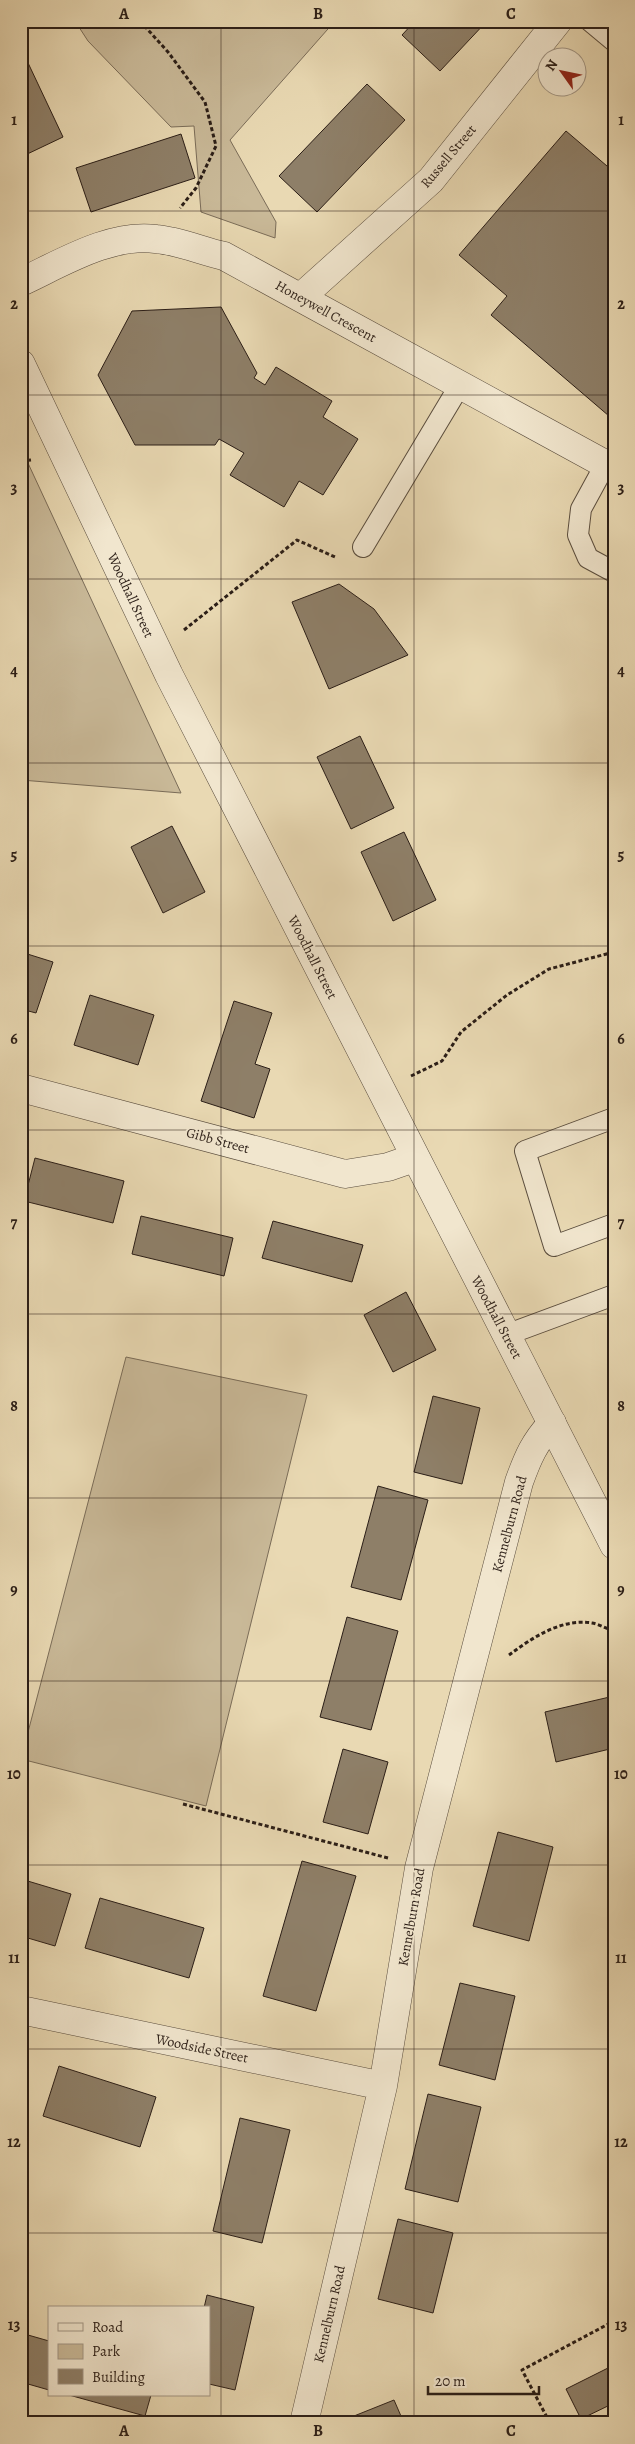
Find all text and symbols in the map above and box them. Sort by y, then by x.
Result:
text: A [118,3,130,25]
text: B [313,3,323,25]
text: C [506,3,516,25]
north arrow [538,48,588,98]
text: N [541,56,562,75]
text: 1 [11,109,17,131]
text: 1 [618,109,624,131]
street label: Russell Street [416,120,481,192]
street label: Honeywell Crescent [272,276,380,347]
text: 2 [10,293,18,315]
text: 2 [617,293,625,315]
text: 3 [11,477,18,499]
text: 3 [618,477,625,499]
street label: Woodhall Street [102,549,159,641]
text: 4 [10,660,18,682]
text: 4 [617,660,625,682]
text: 5 [11,844,18,866]
text: 5 [618,844,625,866]
street label: Woodhall Street [283,911,342,1003]
text: 6 [10,1028,18,1050]
text: 6 [617,1028,625,1050]
street label: Gibb Street [184,1123,252,1158]
text: 7 [11,1212,18,1234]
text: 7 [618,1212,625,1234]
street label: Woodhall Street [466,1271,527,1362]
text: 8 [10,1395,18,1417]
text: 8 [617,1395,625,1417]
street label: Kennelburn Road [487,1473,532,1575]
text: 9 [10,1579,18,1601]
text: 9 [617,1579,625,1601]
text: 10 [7,1763,21,1785]
text: 10 [614,1763,628,1785]
street label: Kennelburn Road [394,1866,430,1968]
text: 11 [8,1947,20,1969]
text: 11 [615,1947,627,1969]
street label: Woodside Street [153,2029,250,2068]
text: 12 [7,2131,21,2153]
text: 12 [614,2131,628,2153]
street label: Kennelburn Road [309,2263,350,2365]
legend [48,2306,210,2396]
text: 13 [8,2314,20,2336]
text: 13 [615,2314,627,2336]
text: Road [92,2317,124,2337]
text: Park [92,2341,121,2361]
scale bar [428,2364,539,2396]
text: Building [92,2367,145,2387]
text: 20 m [435,2371,466,2391]
text: A [118,2420,130,2442]
text: B [313,2420,323,2442]
text: C [506,2420,516,2442]

